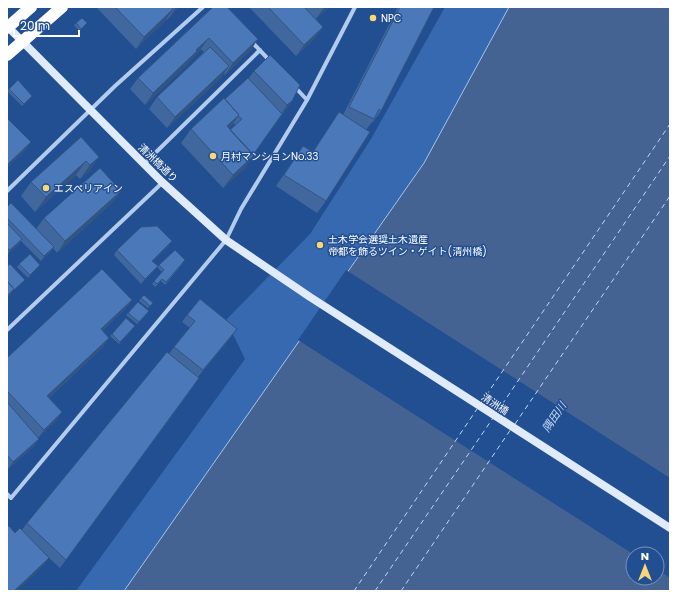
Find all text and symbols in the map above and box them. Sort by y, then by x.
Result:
place label: NPC [381,11,402,26]
scale bar [14,12,79,38]
marker: NPC [368,13,378,23]
text: 20 m [20,17,50,34]
street label: 清洲橋通り [135,140,181,186]
place label: 月村マンションNo.33 [221,149,318,164]
marker: 月村マンションNo.33 [208,151,218,161]
place label: エスペリアイン [54,181,123,196]
marker: エスペリアイン [41,183,51,193]
place label: 土木学会選奨土木遺産 帝都を飾るツイン・ゲイト(清州橋) [328,232,487,259]
marker: 土木学会選奨土木遺産 帝都を飾るツイン・ゲイト(清州橋) [315,240,325,250]
street label: 清洲橋 [478,390,512,418]
water label: 隅田川 [538,398,570,435]
north arrow [625,546,665,586]
text: N [641,548,649,564]

